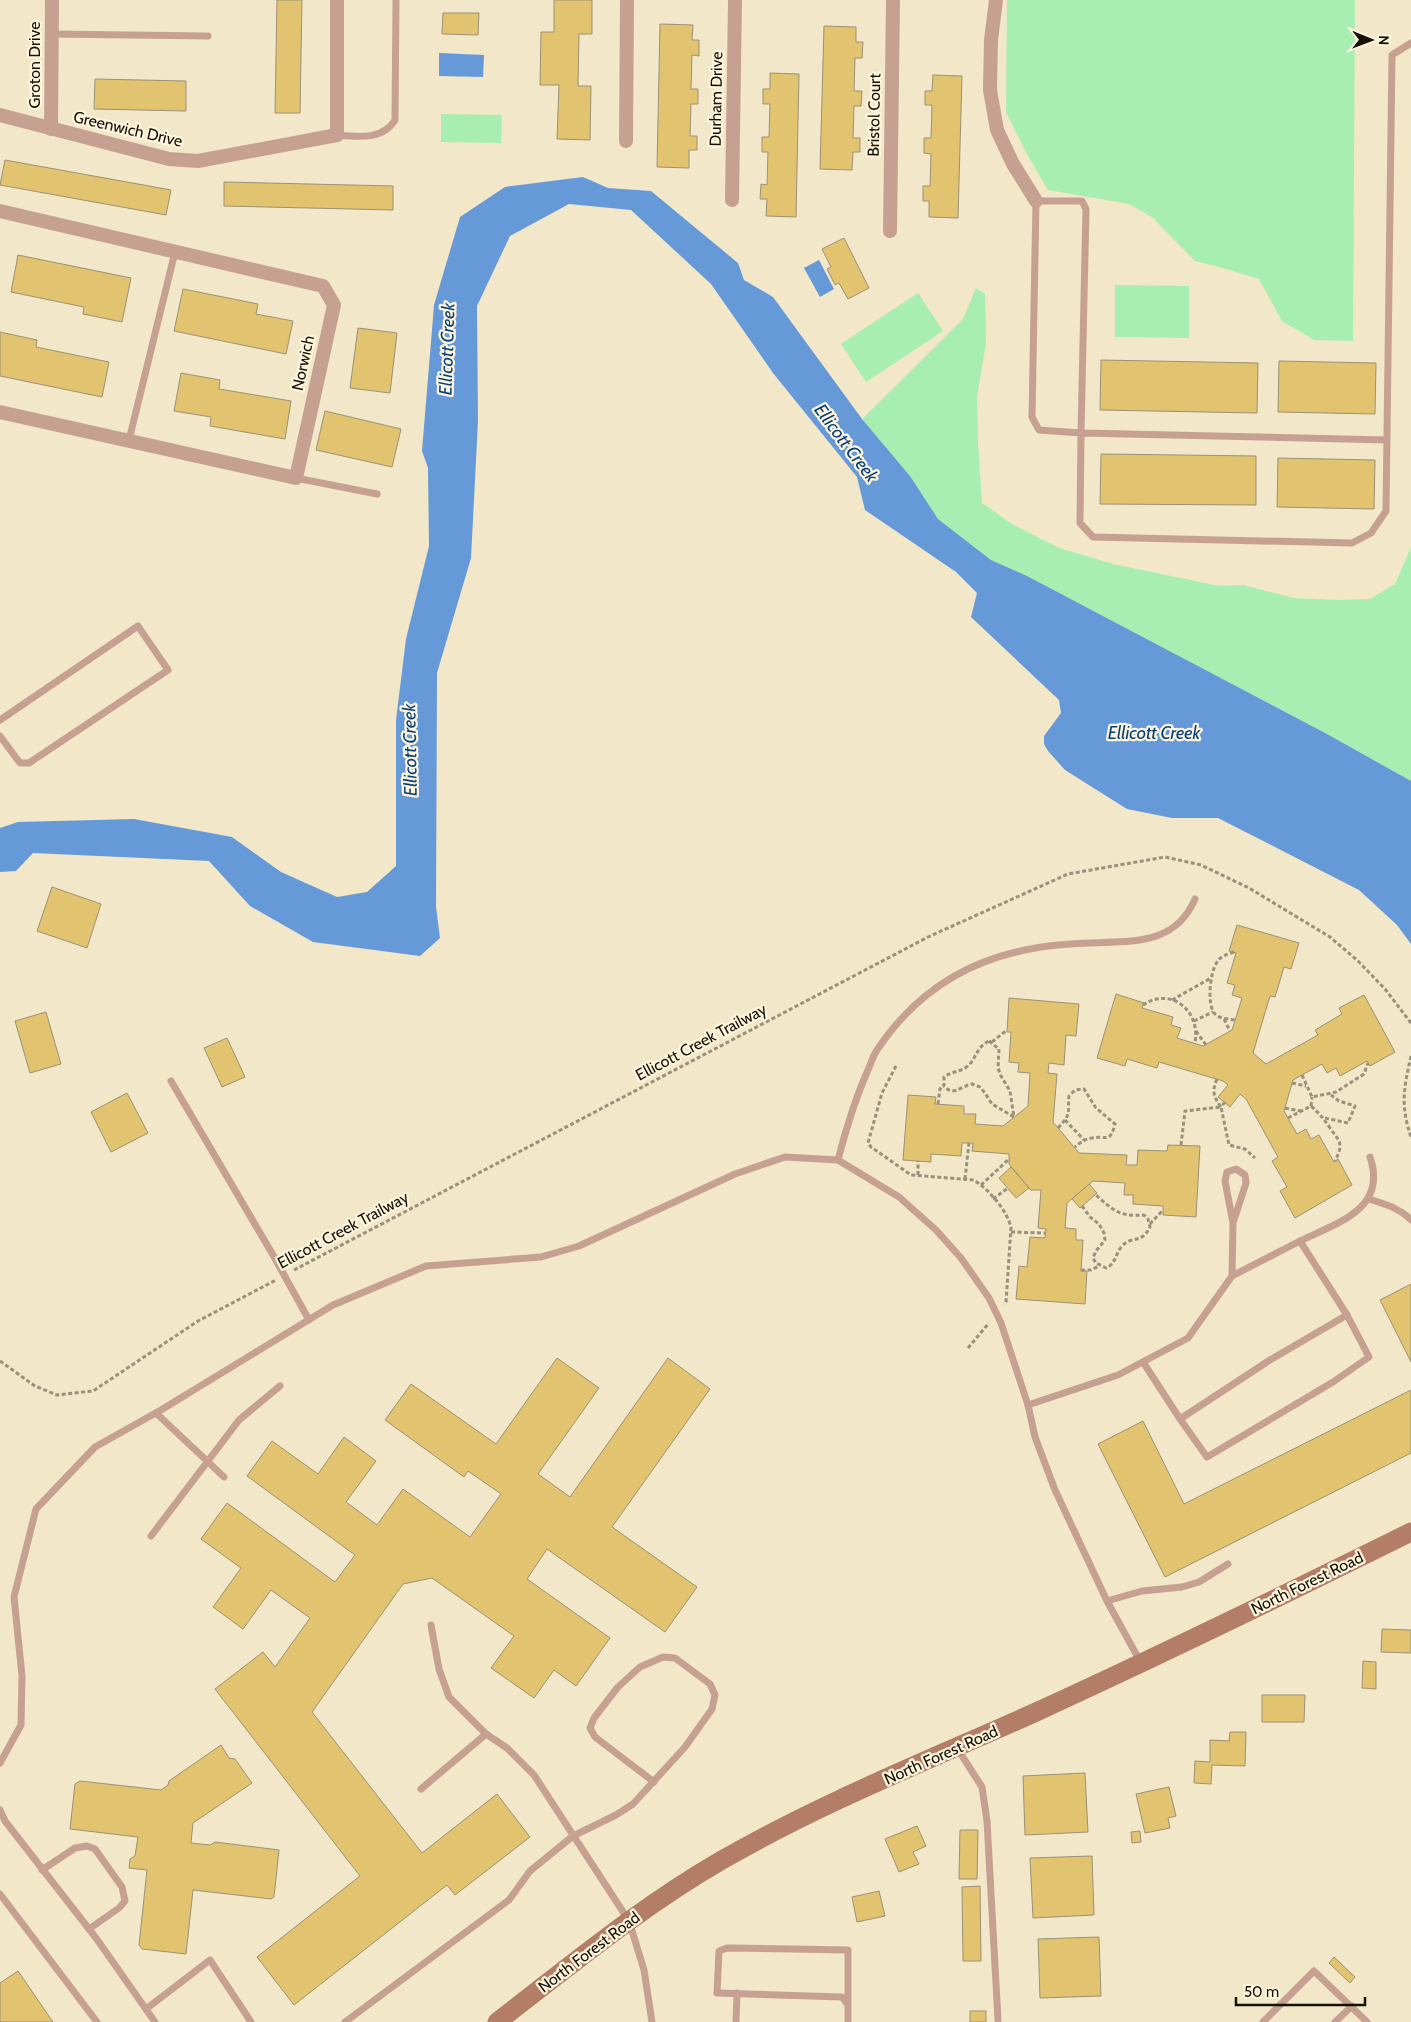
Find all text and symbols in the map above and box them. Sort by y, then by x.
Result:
north arrow [1346,15,1396,65]
street label: Groton Drive [25,22,44,108]
text: N [1375,35,1393,45]
street label: Durham Drive [706,51,726,147]
street label: Bristol Court [864,73,884,157]
street label: Greenwich Drive [72,107,184,151]
water label: Ellicott Creek [434,301,460,396]
street label: Norwich [288,334,318,392]
water label: Ellicott Creek [809,399,883,488]
water label: Ellicott Creek [398,702,422,796]
water label: Ellicott Creek [1108,722,1201,744]
street label: Ellicott Creek Trailway [632,999,770,1085]
street label: Ellicott Creek Trailway [274,1187,412,1273]
street label: North Forest Road [1248,1548,1366,1618]
street label: North Forest Road [881,1721,1001,1789]
street label: North Forest Road [534,1908,644,1996]
scale bar [1236,1974,1365,2006]
text: 50 m [1244,1983,1279,2001]

